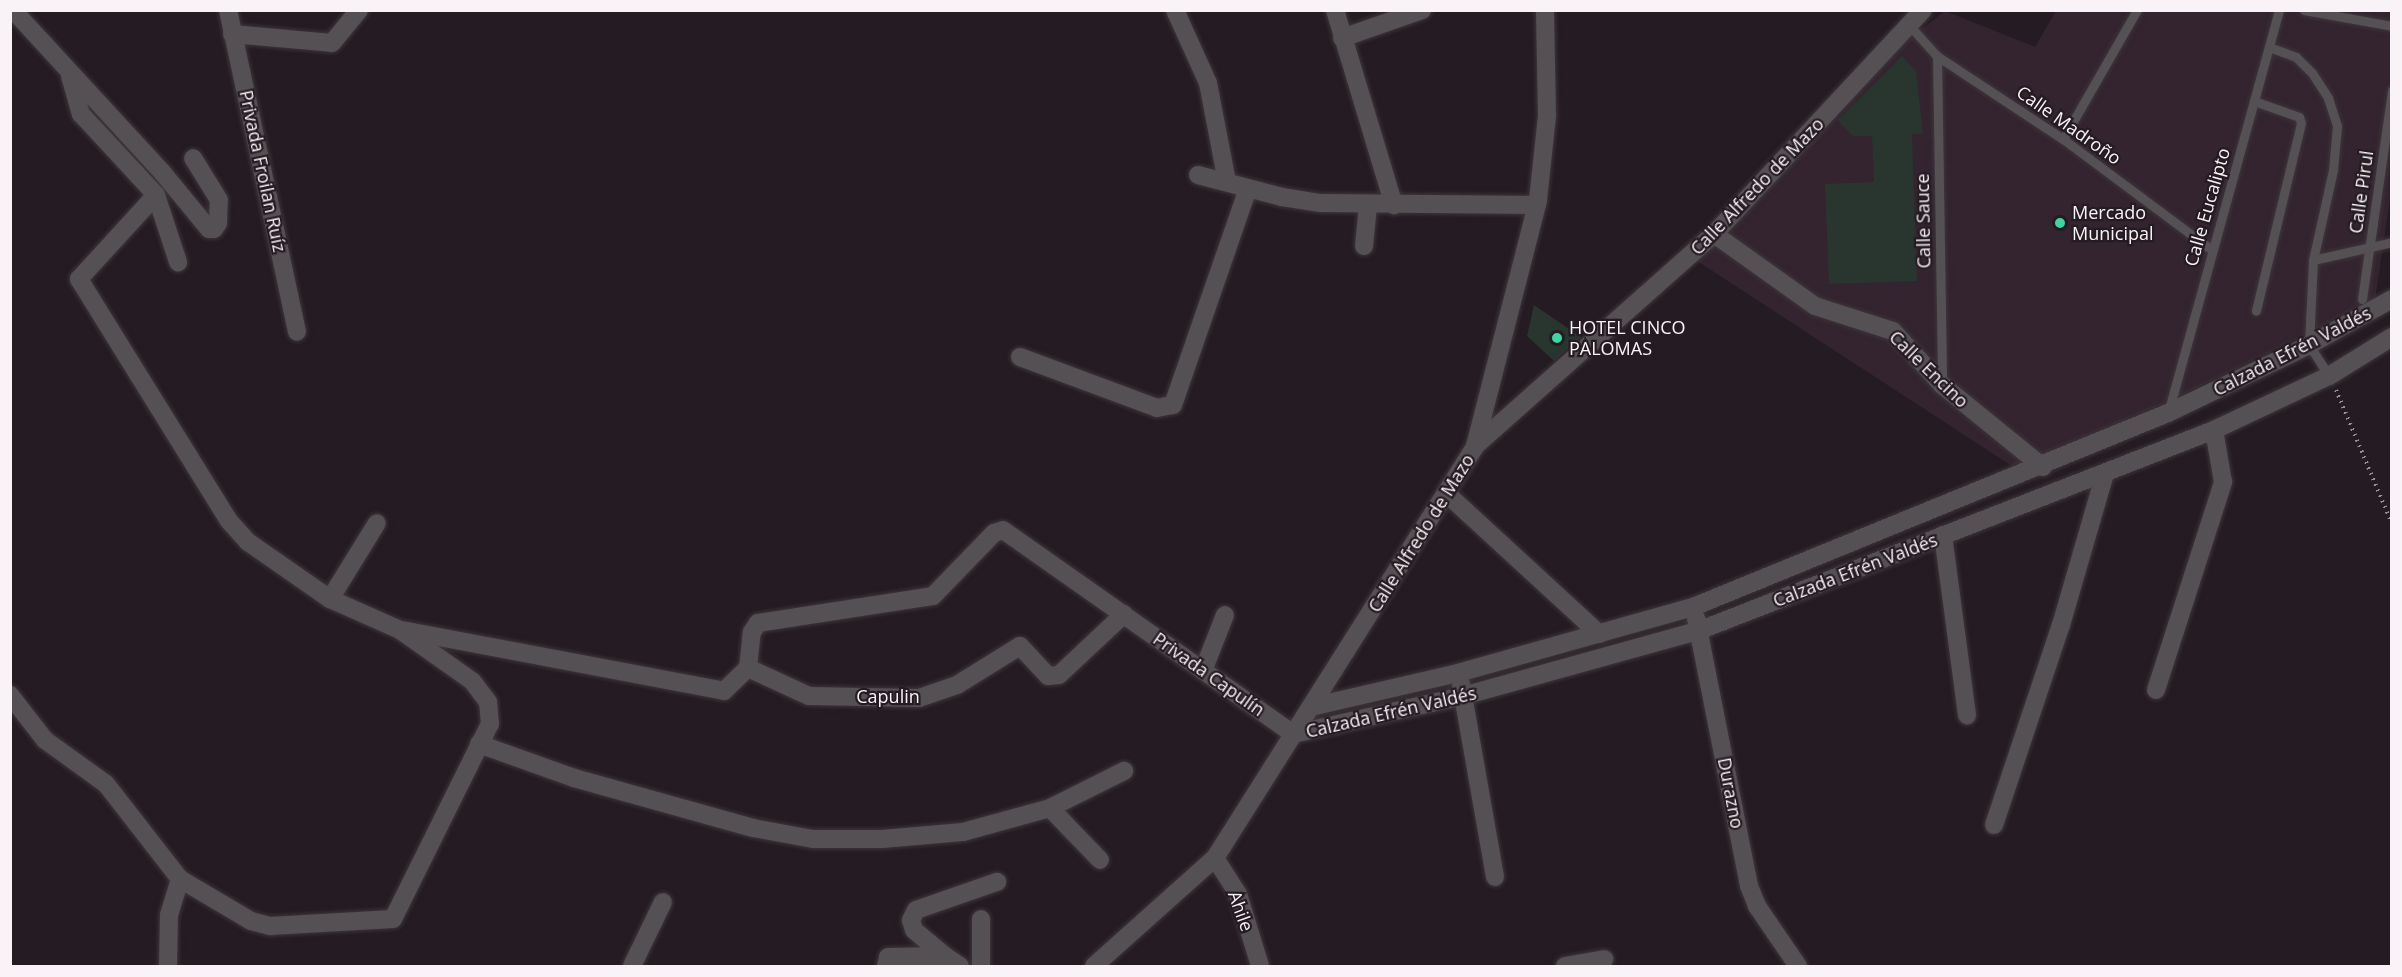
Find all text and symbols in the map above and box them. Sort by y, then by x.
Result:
street label: Calle Madroño [2013,81,2125,169]
street label: Privada Froilan Ruíz [235,88,291,254]
street label: Calle Alfredo de Mazo [1686,113,1828,259]
street label: Calle Eucalipto [2180,145,2234,269]
street label: Calle Pirul [2344,149,2378,235]
street label: Calle Sauce [1911,173,1935,269]
place label: Mercado Municipal [2072,202,2154,244]
marker: Mercado Municipal [2053,216,2067,230]
street label: Calzada Efrén Valdés [2209,302,2375,400]
place label: HOTEL CINCO PALOMAS [1569,317,1686,360]
street label: Calle Encino [1885,326,1973,412]
marker: HOTEL CINCO PALOMAS [1550,331,1564,345]
street label: Calle Alfredo de Mazo [1364,450,1478,616]
street label: Calzada Efrén Valdés [1770,529,1940,611]
street label: Privada Capulín [1149,628,1269,720]
street label: Calzada Efrén Valdés [1304,682,1478,742]
street label: Capulin [856,685,920,707]
street label: Durazno [1714,756,1748,830]
street label: Ahile [1224,888,1258,934]

